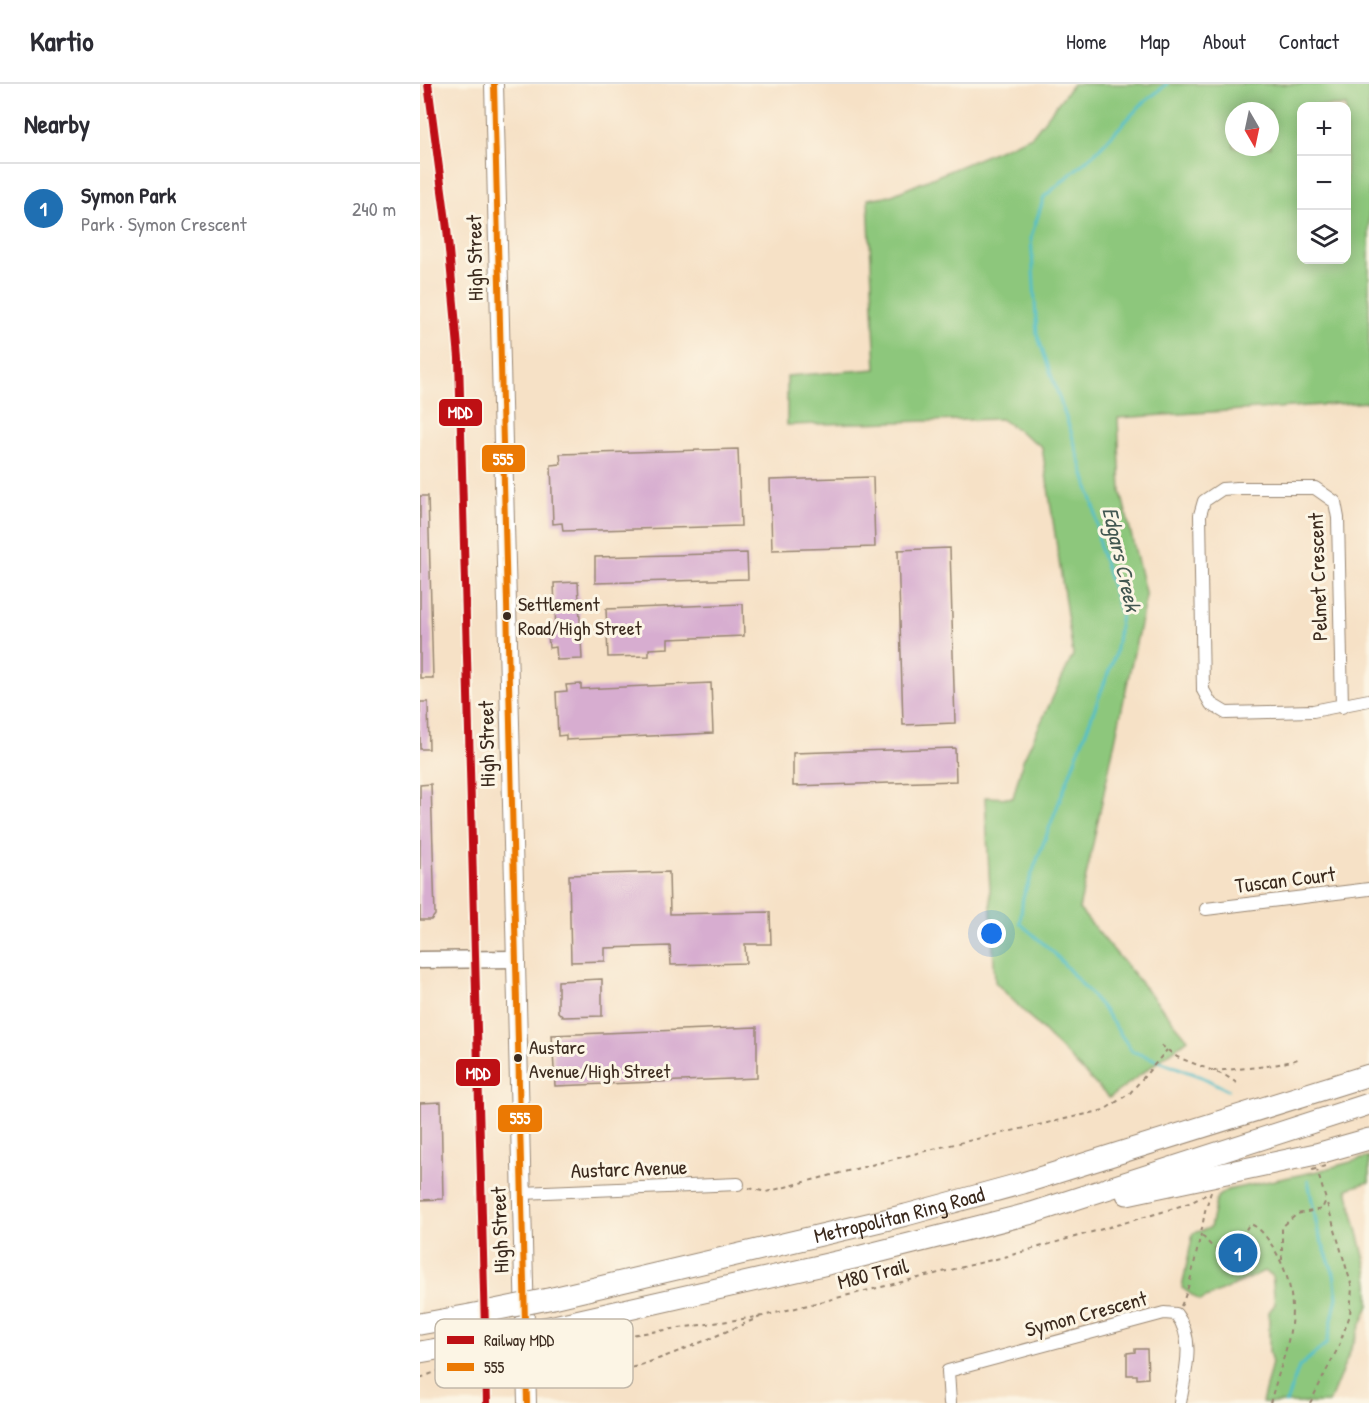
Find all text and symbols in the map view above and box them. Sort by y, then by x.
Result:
text: Kartio [30,22,94,60]
text: Home [1066,27,1107,56]
text: Map [1140,27,1170,56]
text: About [1203,27,1246,56]
text: Contact [1279,27,1339,56]
north arrow [1225,102,1279,156]
map controls [1297,102,1351,264]
button: + [1297,102,1351,156]
text: Nearby [24,106,90,141]
button: − [1297,156,1351,210]
text: Symon Park [81,180,176,210]
text: 1 [40,195,47,222]
text: 240 m [352,195,396,222]
text: Park · Symon Crescent [81,210,247,237]
button: layers [1297,210,1351,264]
street label: High Street [459,214,490,301]
line badge: MDD [438,398,483,427]
text: MDD [448,401,473,423]
line badge: 555 [481,444,526,473]
text: 555 [493,448,513,470]
water label: Edgars Creek [1095,504,1149,616]
street label: Pelmet Crescent [1301,512,1334,641]
place label: Settlement Road/High Street [518,590,643,641]
marker: Settlement Road/High Street [501,610,513,622]
street label: High Street [471,700,502,787]
street label: Tuscan Court [1233,859,1337,900]
your location [977,919,1006,948]
place label: Austarc Avenue/High Street [529,1033,672,1084]
marker: Austarc Avenue/High Street [512,1052,524,1064]
line badge: MDD [455,1058,501,1087]
text: MDD [466,1062,491,1084]
line badge: 555 [497,1104,543,1133]
text: 555 [510,1107,530,1129]
street label: Austarc Avenue [570,1152,688,1185]
street label: Metropolitan Ring Road [811,1179,988,1250]
street label: High Street [483,1186,515,1274]
pin: 1 [1218,1230,1258,1276]
street label: M80 Trail [834,1251,912,1296]
street label: Symon Crescent [1022,1283,1151,1344]
legend [435,1319,633,1388]
text: Railway MDD [484,1329,555,1351]
text: 555 [484,1356,505,1378]

